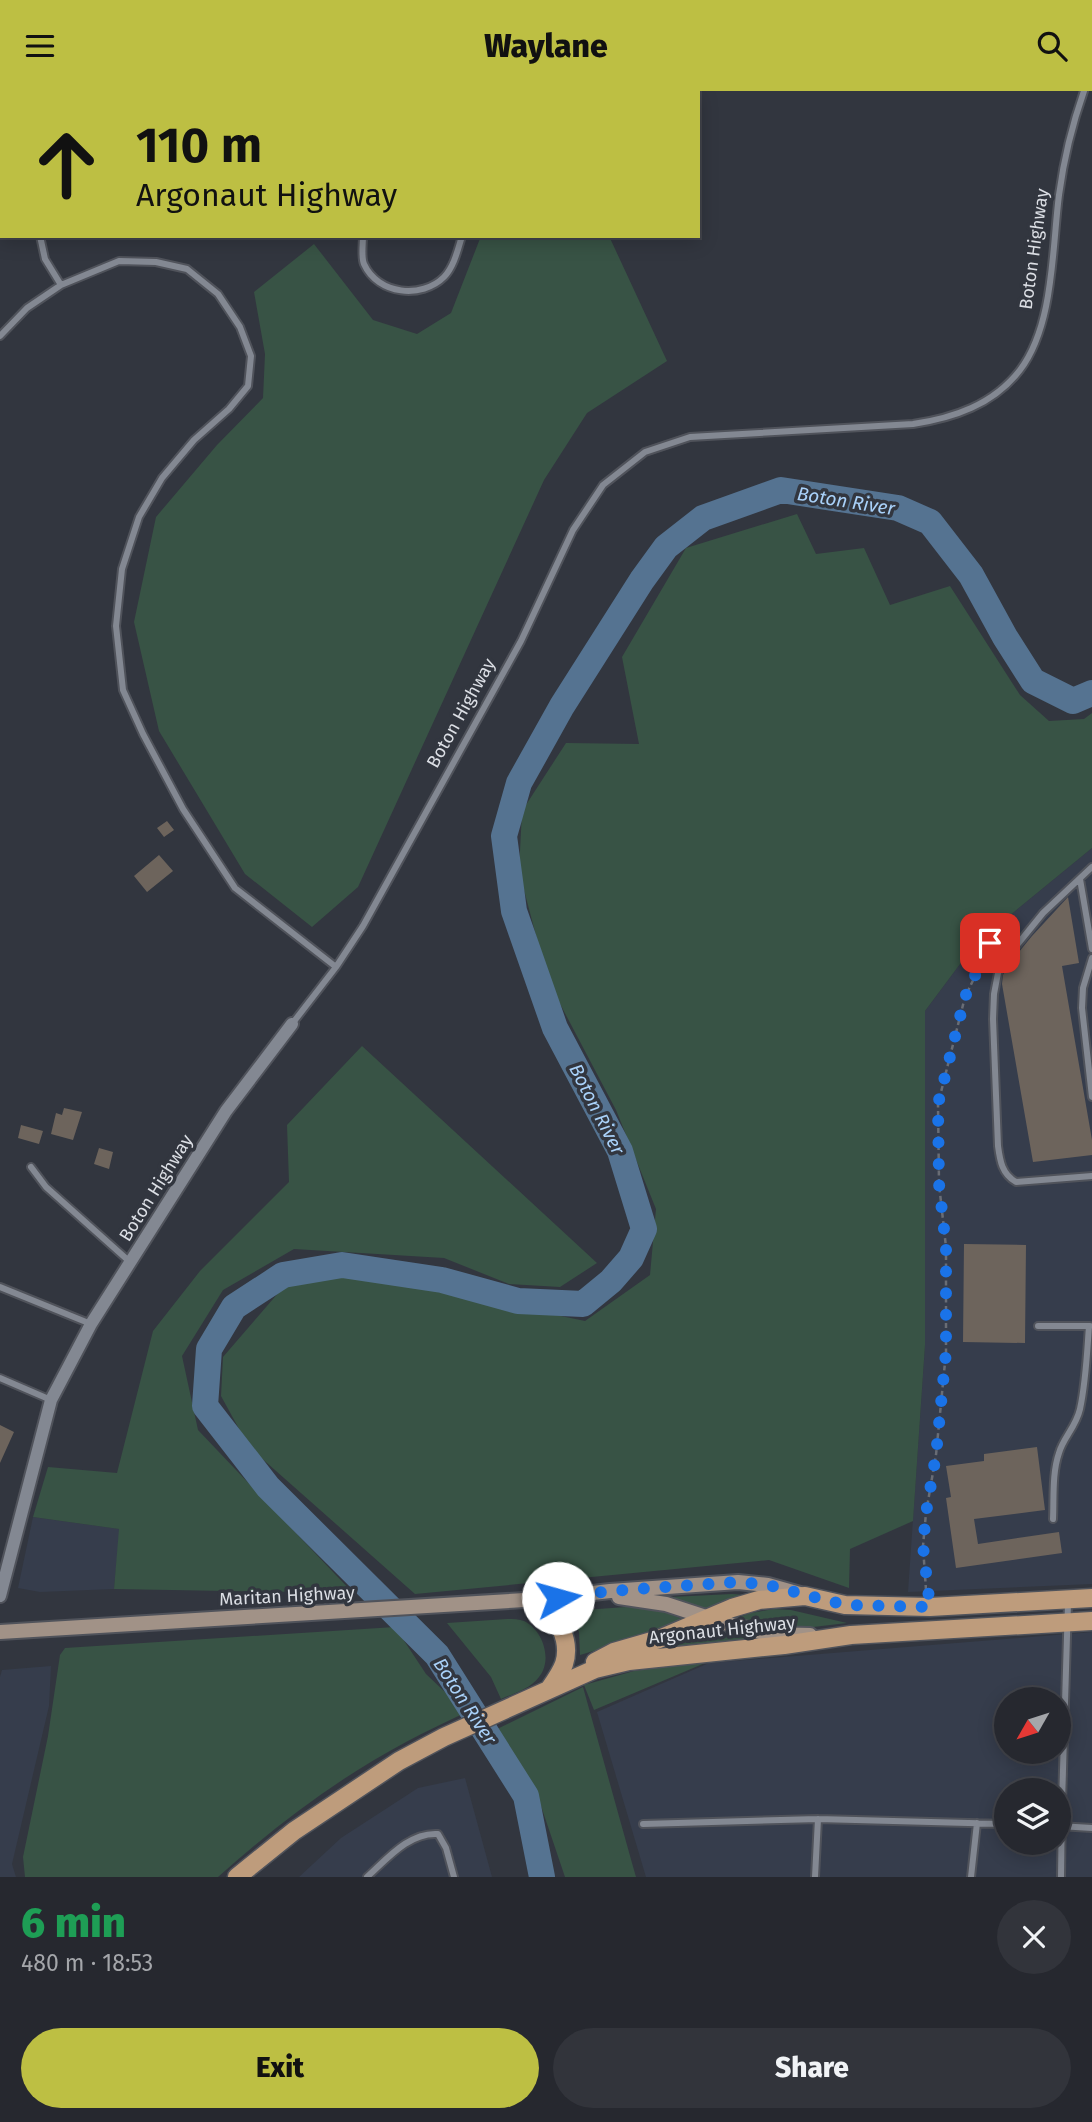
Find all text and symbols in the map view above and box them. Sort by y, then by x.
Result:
icon: menu [21,27,59,65]
text: Waylane [484,27,608,65]
icon: search [1033,27,1071,65]
text: 110 m [136,116,262,175]
icon: ahead [21,119,112,210]
text: Argonaut Highway [136,176,397,214]
street label: Boton Highway [1015,187,1053,311]
water label: Boton River [795,482,897,520]
street label: Boton Highway [422,654,500,772]
pin [960,913,1020,973]
icon: arrive [971,924,1009,962]
water label: Boton River [564,1060,630,1159]
street label: Boton Highway [114,1130,198,1245]
position arrow [521,1561,595,1635]
street label: Maritan Highway [219,1581,355,1611]
street label: Argonaut Highway [648,1611,796,1649]
water label: Boton River [428,1653,502,1749]
north arrow [994,1687,1071,1764]
map controls [994,1687,1071,1855]
button: layers [994,1778,1071,1855]
text: 6 min [21,1898,126,1948]
button: close [997,1900,1071,1974]
text: 480 m · 18:53 [21,1949,153,1977]
button: Exit [21,2028,539,2108]
button: Share [553,2028,1071,2108]

